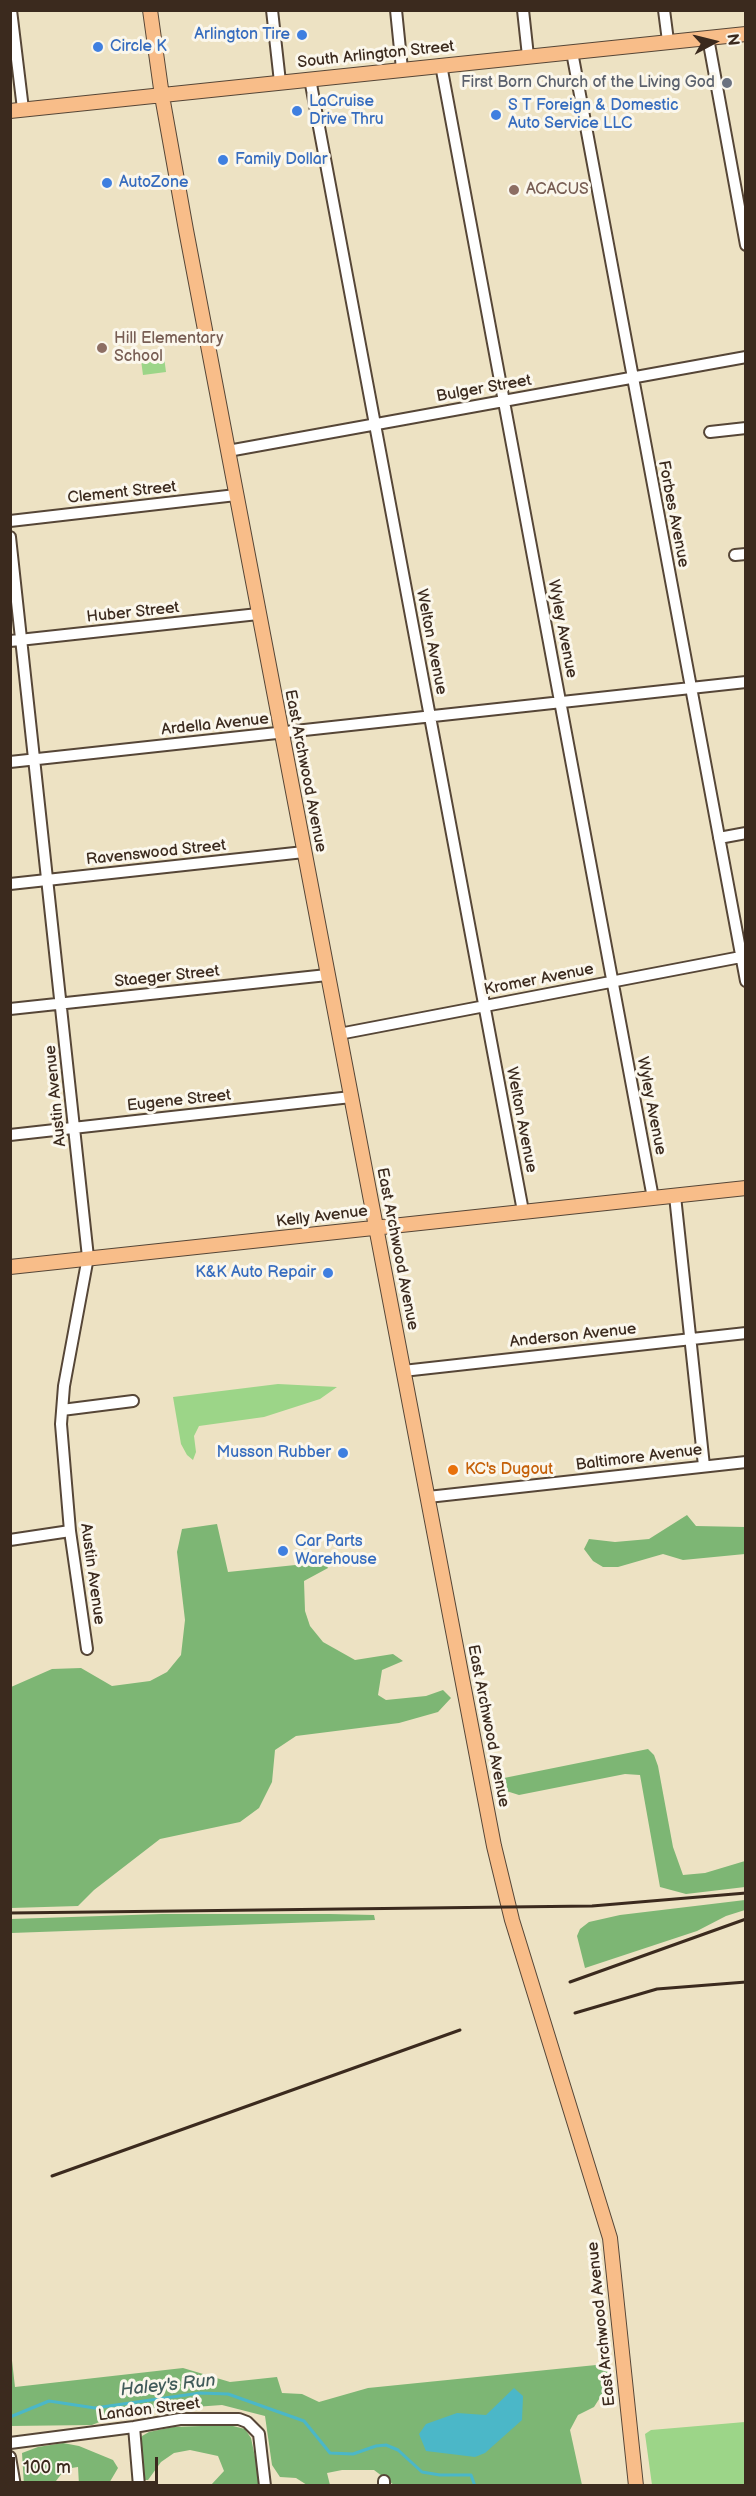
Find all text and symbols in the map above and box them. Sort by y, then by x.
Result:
north arrow [684,12,744,72]
place label: Arlington Tire [194,25,290,45]
marker: Arlington Tire [295,28,309,42]
text: N [722,33,743,47]
place label: Circle K [110,37,167,57]
street label: South Arlington Street [297,37,455,73]
marker: Circle K [91,40,105,54]
place label: First Born Church of the Living God [461,73,715,93]
marker: First Born Church of the Living God [720,76,734,90]
place label: LaCruise Drive Thru [309,92,384,130]
place label: S T Foreign & Domestic Auto Service LLC [508,96,679,134]
marker: LaCruise Drive Thru [290,104,304,118]
marker: S T Foreign & Domestic Auto Service LLC [489,108,503,122]
place label: Family Dollar [235,150,328,170]
marker: Family Dollar [216,153,230,167]
place label: AutoZone [119,173,188,193]
marker: AutoZone [100,176,114,190]
place label: ACACUS [526,180,589,200]
marker: ACACUS [507,183,521,197]
place label: Hill Elementary School [114,329,223,367]
marker: Hill Elementary School [95,341,109,355]
street label: Bulger Street [435,371,533,407]
street label: Forbes Avenue [653,459,693,569]
street label: Clement Street [67,478,177,508]
street label: Wyley Avenue [543,578,581,680]
street label: Welton Avenue [411,588,451,696]
street label: Huber Street [86,599,180,627]
street label: East Archwood Avenue [280,688,330,854]
street label: Ardella Avenue [160,710,270,740]
street label: Ravenswood Street [85,836,227,870]
street label: Kromer Avenue [483,960,595,1000]
street label: Staeger Street [114,962,220,992]
street label: Austin Avenue [41,1044,71,1148]
street label: Wyley Avenue [632,1055,670,1157]
street label: Welton Avenue [501,1066,541,1174]
street label: Eugene Street [126,1086,232,1116]
street label: East Archwood Avenue [372,1166,422,1332]
street label: Kelly Avenue [275,1202,369,1232]
place label: K&K Auto Repair [195,1263,316,1283]
marker: K&K Auto Repair [321,1266,335,1280]
street label: Anderson Avenue [509,1320,637,1352]
street label: Baltimore Avenue [575,1441,703,1475]
place label: Musson Rubber [216,1443,331,1463]
marker: Musson Rubber [336,1446,350,1460]
place label: KC's Dugout [465,1460,553,1480]
marker: KC's Dugout [446,1463,460,1477]
street label: Austin Avenue [75,1522,109,1626]
place label: Car Parts Warehouse [295,1532,377,1570]
marker: Car Parts Warehouse [276,1544,290,1558]
street label: East Archwood Avenue [463,1643,513,1809]
street label: East Archwood Avenue [584,2241,620,2407]
water label: Haley's Run [119,2370,217,2402]
street label: Landon Street [97,2394,201,2426]
scale bar [15,2445,160,2483]
text: 100 m [23,2457,71,2478]

